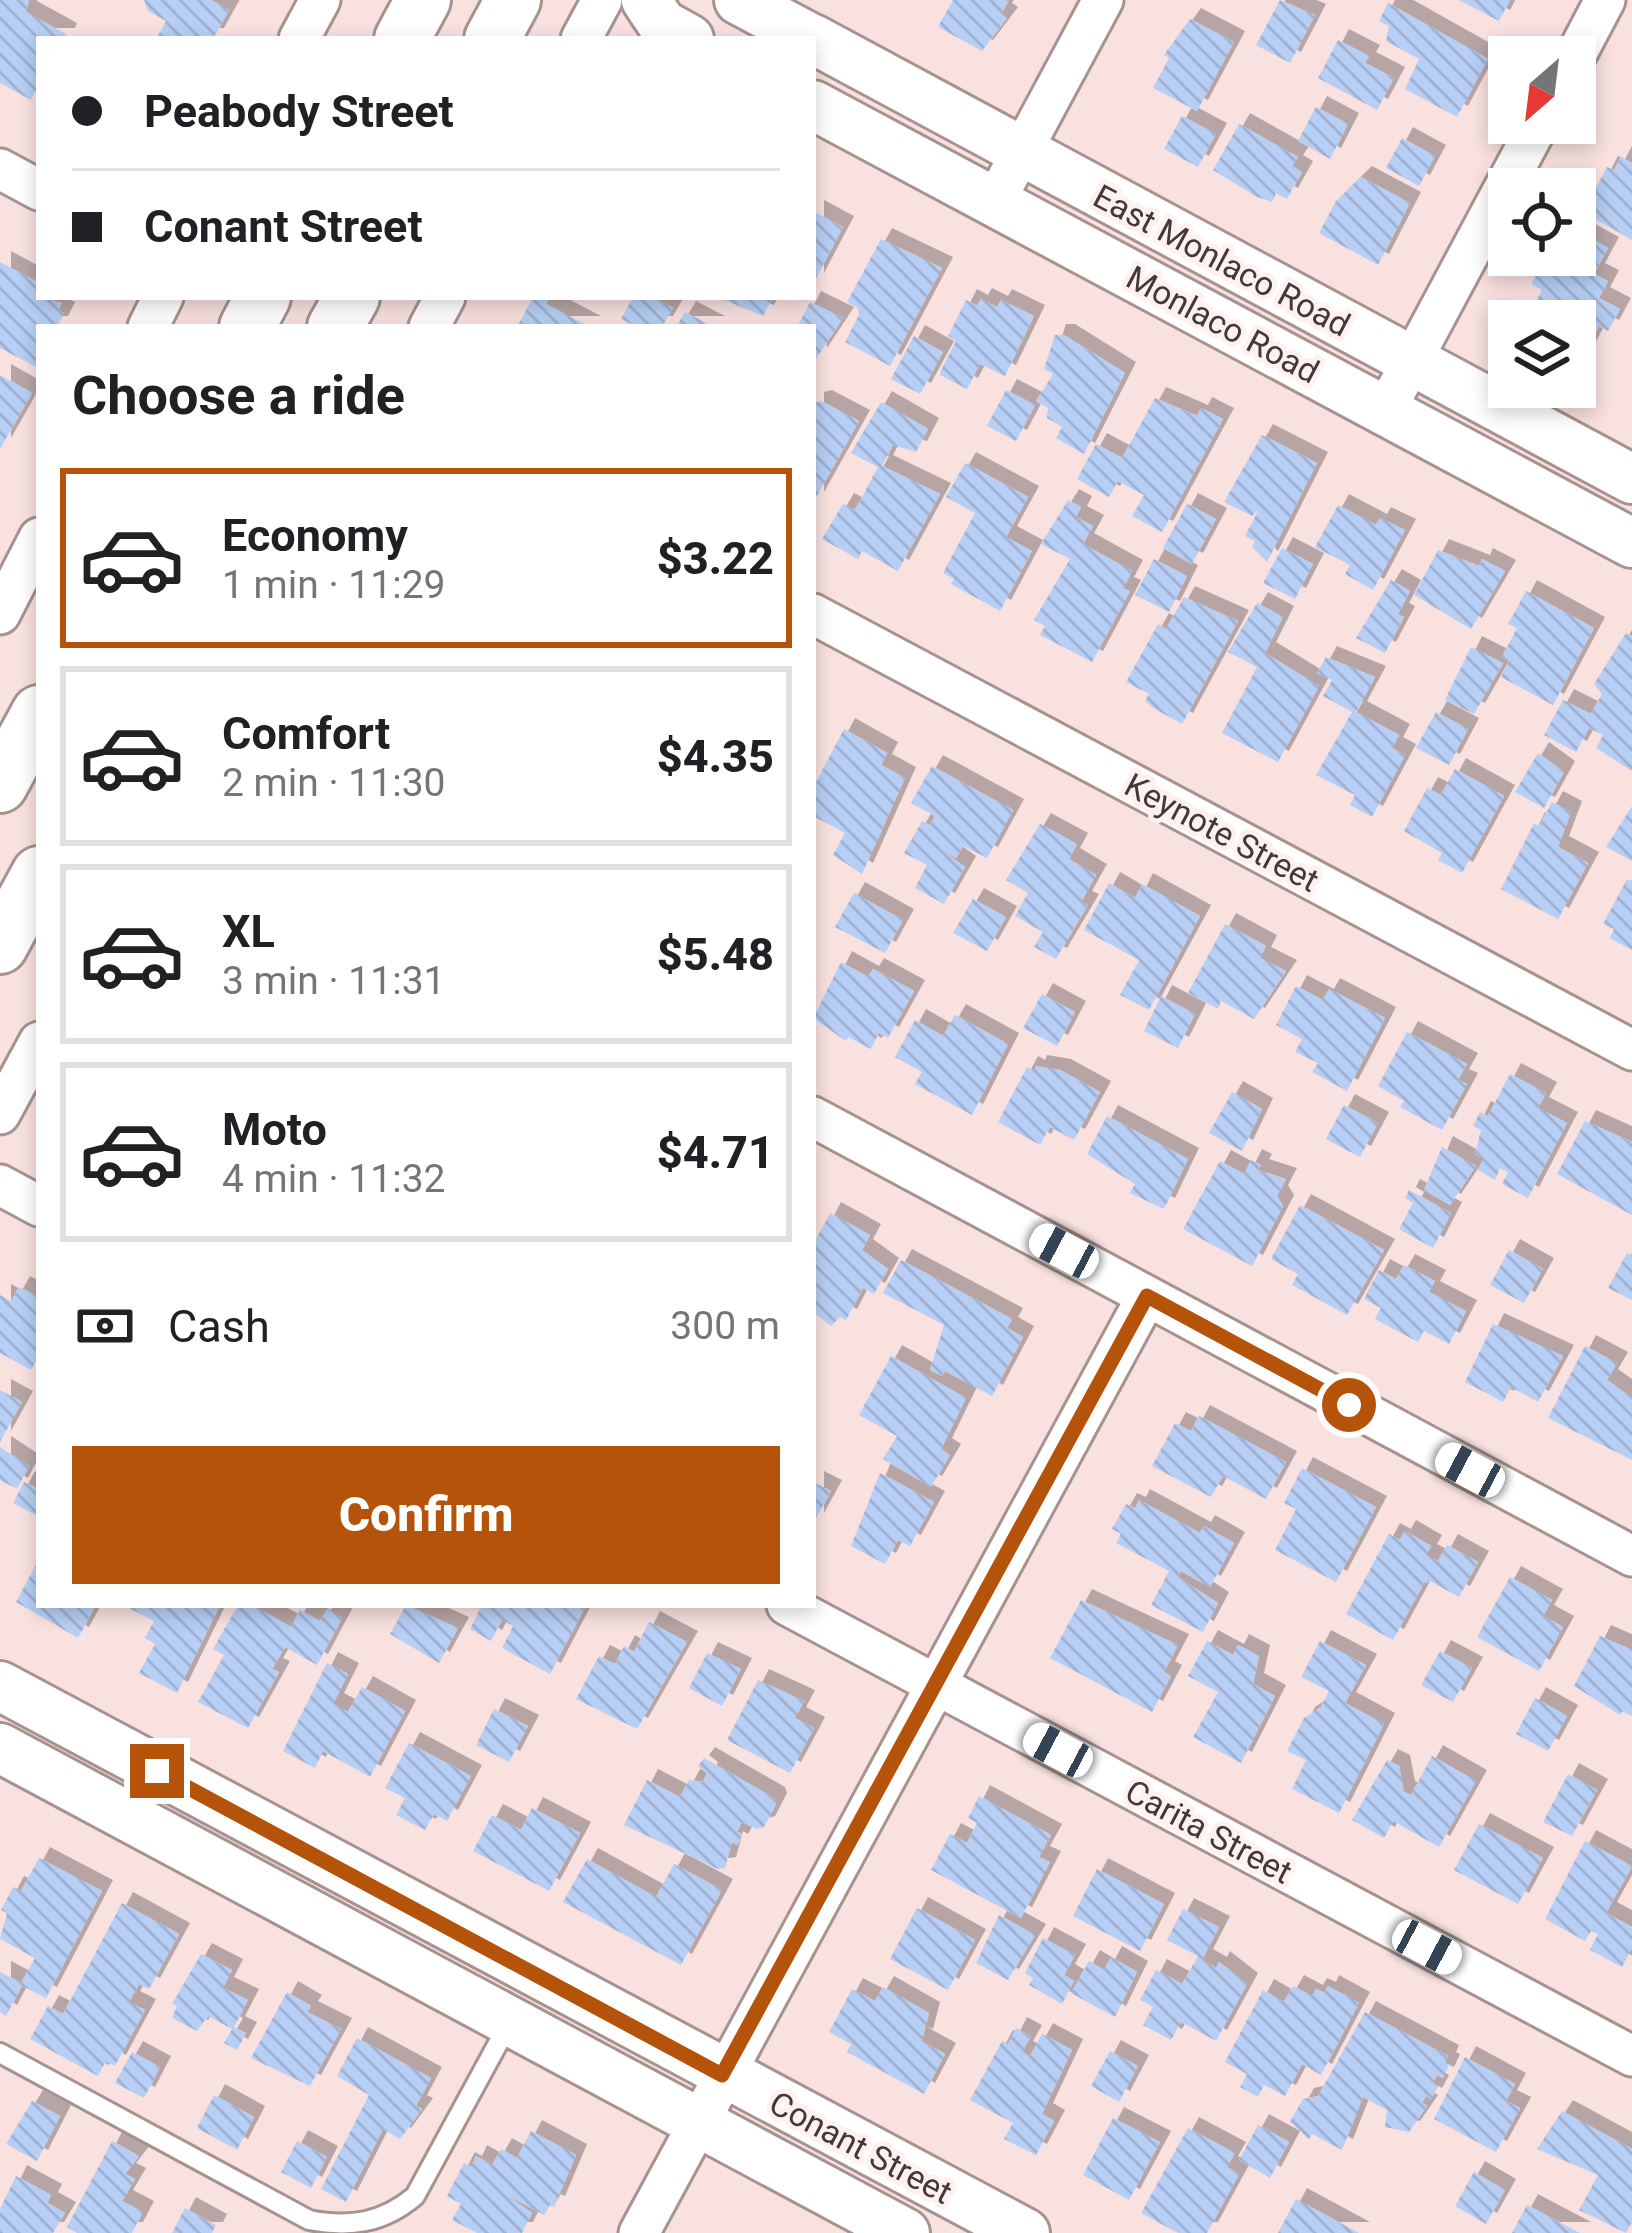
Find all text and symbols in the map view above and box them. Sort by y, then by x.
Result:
north arrow [1488,36,1596,144]
map controls [1488,36,1596,408]
text: Peabody Street [144,85,454,138]
button: locate [1488,168,1596,276]
street label: East Monlaco Road [1087,176,1357,344]
text: Conant Street [144,200,423,253]
street label: Monlaco Road [1120,257,1326,391]
button: layers [1488,300,1596,408]
text: Choose a ride [72,364,405,427]
icon: car [78,504,186,612]
text: Economy [222,509,408,562]
text: $3.22 [657,532,774,585]
text: 1 min · 11:29 [222,562,445,608]
icon: car [78,702,186,810]
text: Comfort [222,707,390,760]
text: $4.35 [657,730,774,783]
text: 2 min · 11:30 [222,760,445,806]
street label: Keynote Street [1118,765,1325,900]
icon: car [78,900,186,1008]
text: XL [222,905,275,958]
text: $5.48 [657,928,774,981]
text: 3 min · 11:31 [222,958,445,1004]
icon: car [78,1098,186,1206]
text: Moto [222,1103,327,1156]
text: $4.71 [657,1126,774,1179]
text: 4 min · 11:32 [222,1156,445,1202]
car [1024,1218,1104,1284]
icon: cash [72,1293,138,1359]
text: Cash [168,1300,270,1353]
text: 300 m [670,1303,780,1349]
route start [1322,1378,1376,1432]
car [1430,1437,1510,1503]
button: Confirm [72,1446,780,1584]
car [1018,1717,1098,1783]
route end [130,1744,184,1798]
street label: Carita Street [1119,1771,1299,1892]
car [1387,1914,1467,1980]
street label: Conant Street [763,2083,959,2212]

